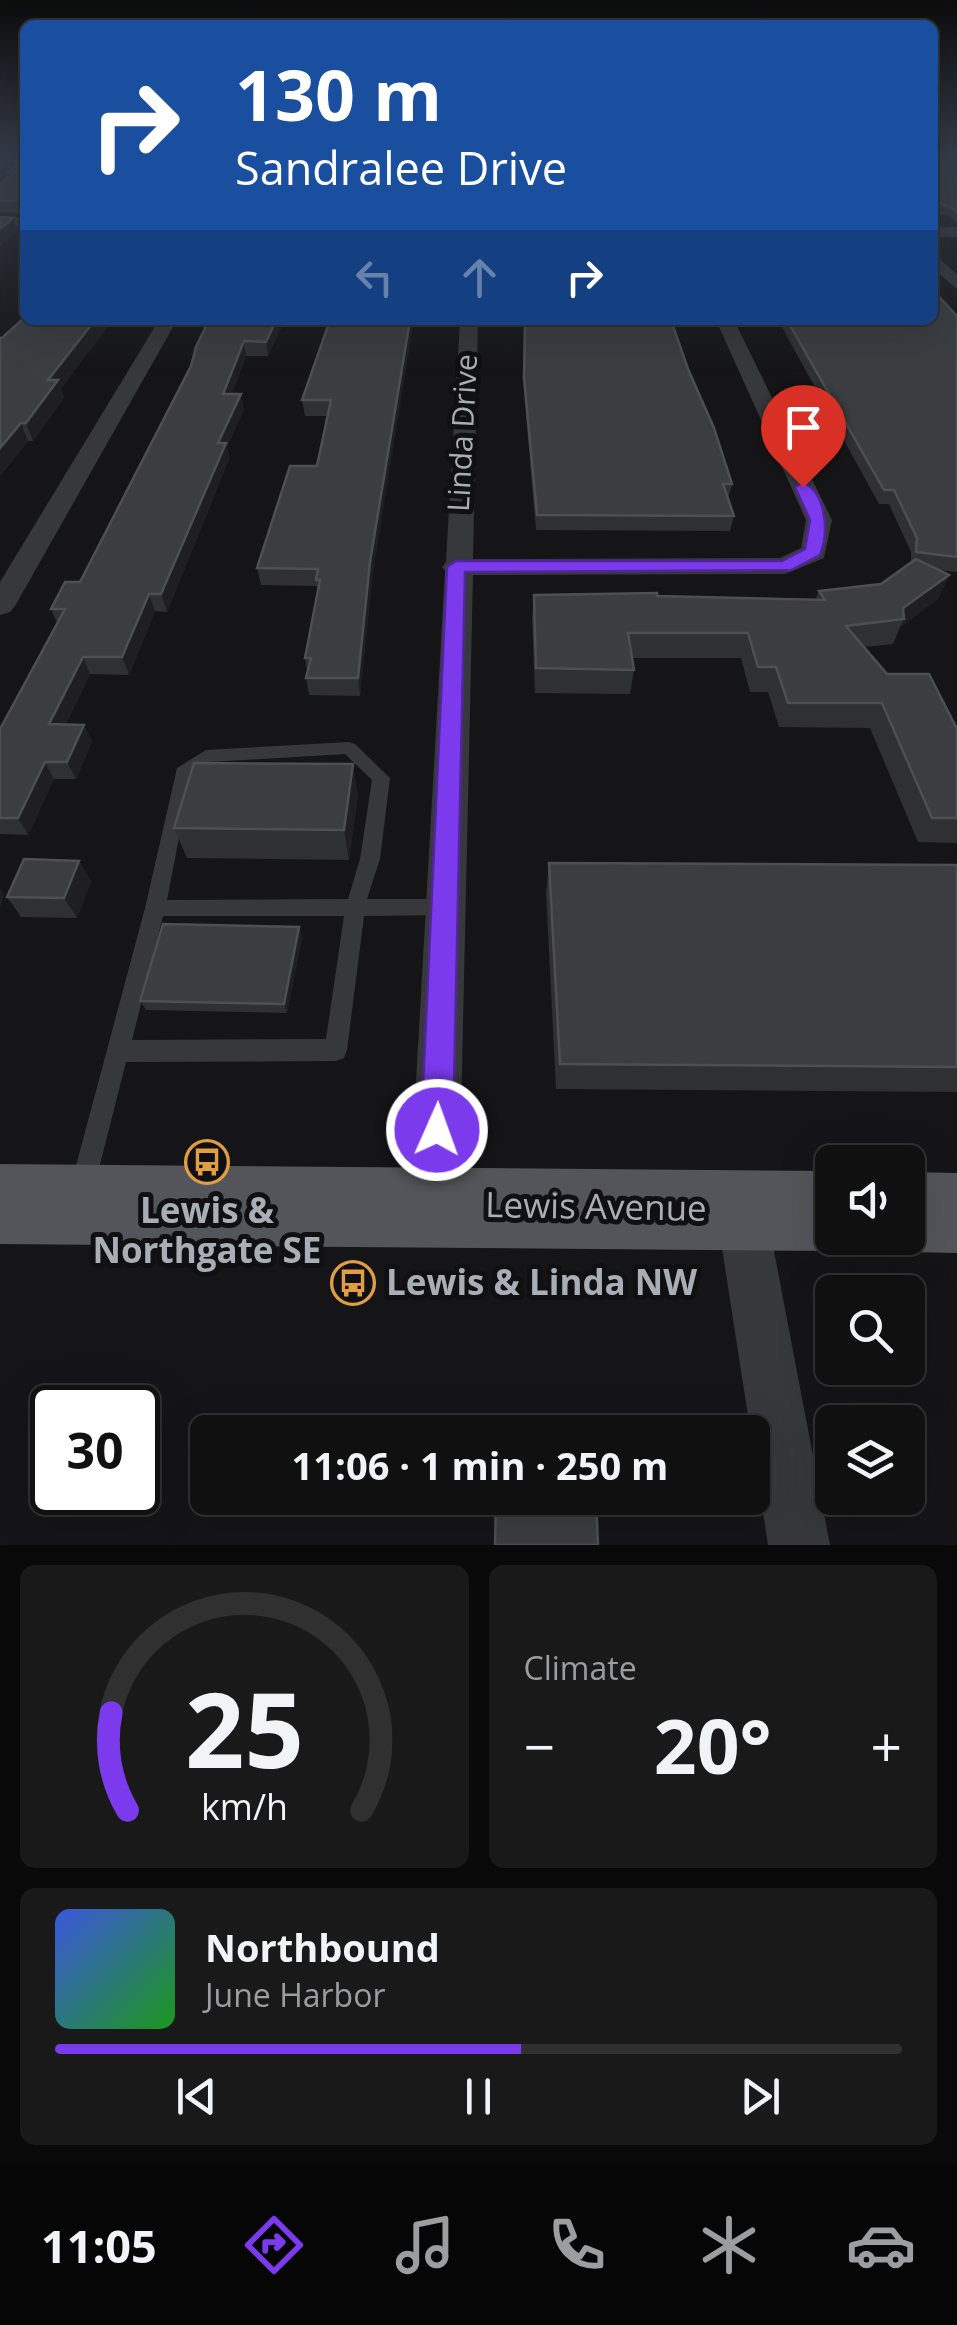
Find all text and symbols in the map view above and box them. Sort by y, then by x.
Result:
text: 130 m [235,46,442,142]
icon: right [70,60,200,190]
text: Sandralee Drive [235,137,567,198]
icon: left [347,250,402,305]
icon: ahead [452,250,507,305]
icon: right [557,250,612,305]
street label: Linda Drive [437,353,486,513]
pin [761,385,846,488]
icon: arrive [776,400,831,455]
position arrow [385,1078,489,1182]
bus stop icon: Lewis & Northgate SE [184,1139,230,1185]
map controls [815,1145,925,1515]
button: sound [815,1145,925,1255]
street label: Lewis Avenue [485,1180,707,1231]
place label: Lewis & Northgate SE [93,1186,321,1273]
place label: Lewis & Linda NW [386,1258,697,1305]
bus stop icon: Lewis & Linda NW [330,1260,376,1306]
button: search [815,1275,925,1385]
speed limit sign: 30 [30,1385,160,1515]
button: layers [815,1405,925,1515]
text: 11:06 · 1 min · 250 m [292,1439,668,1491]
text: Climate [524,1646,637,1689]
text: 25 [185,1657,304,1798]
text: 20° [654,1694,772,1796]
text: − [524,1708,555,1783]
text: + [871,1708,902,1783]
text: km/h [201,1782,288,1830]
text: Northbound [205,1921,440,1973]
text: June Harbor [205,1973,385,2016]
icon: previous [169,2069,224,2124]
icon: pause [451,2069,506,2124]
icon: next [733,2069,788,2124]
icon: directions [239,2210,309,2280]
icon: music [390,2210,460,2280]
icon: phone [542,2210,612,2280]
icon: climate [694,2210,764,2280]
icon: car [846,2210,916,2280]
text: 11:05 [41,2215,157,2276]

